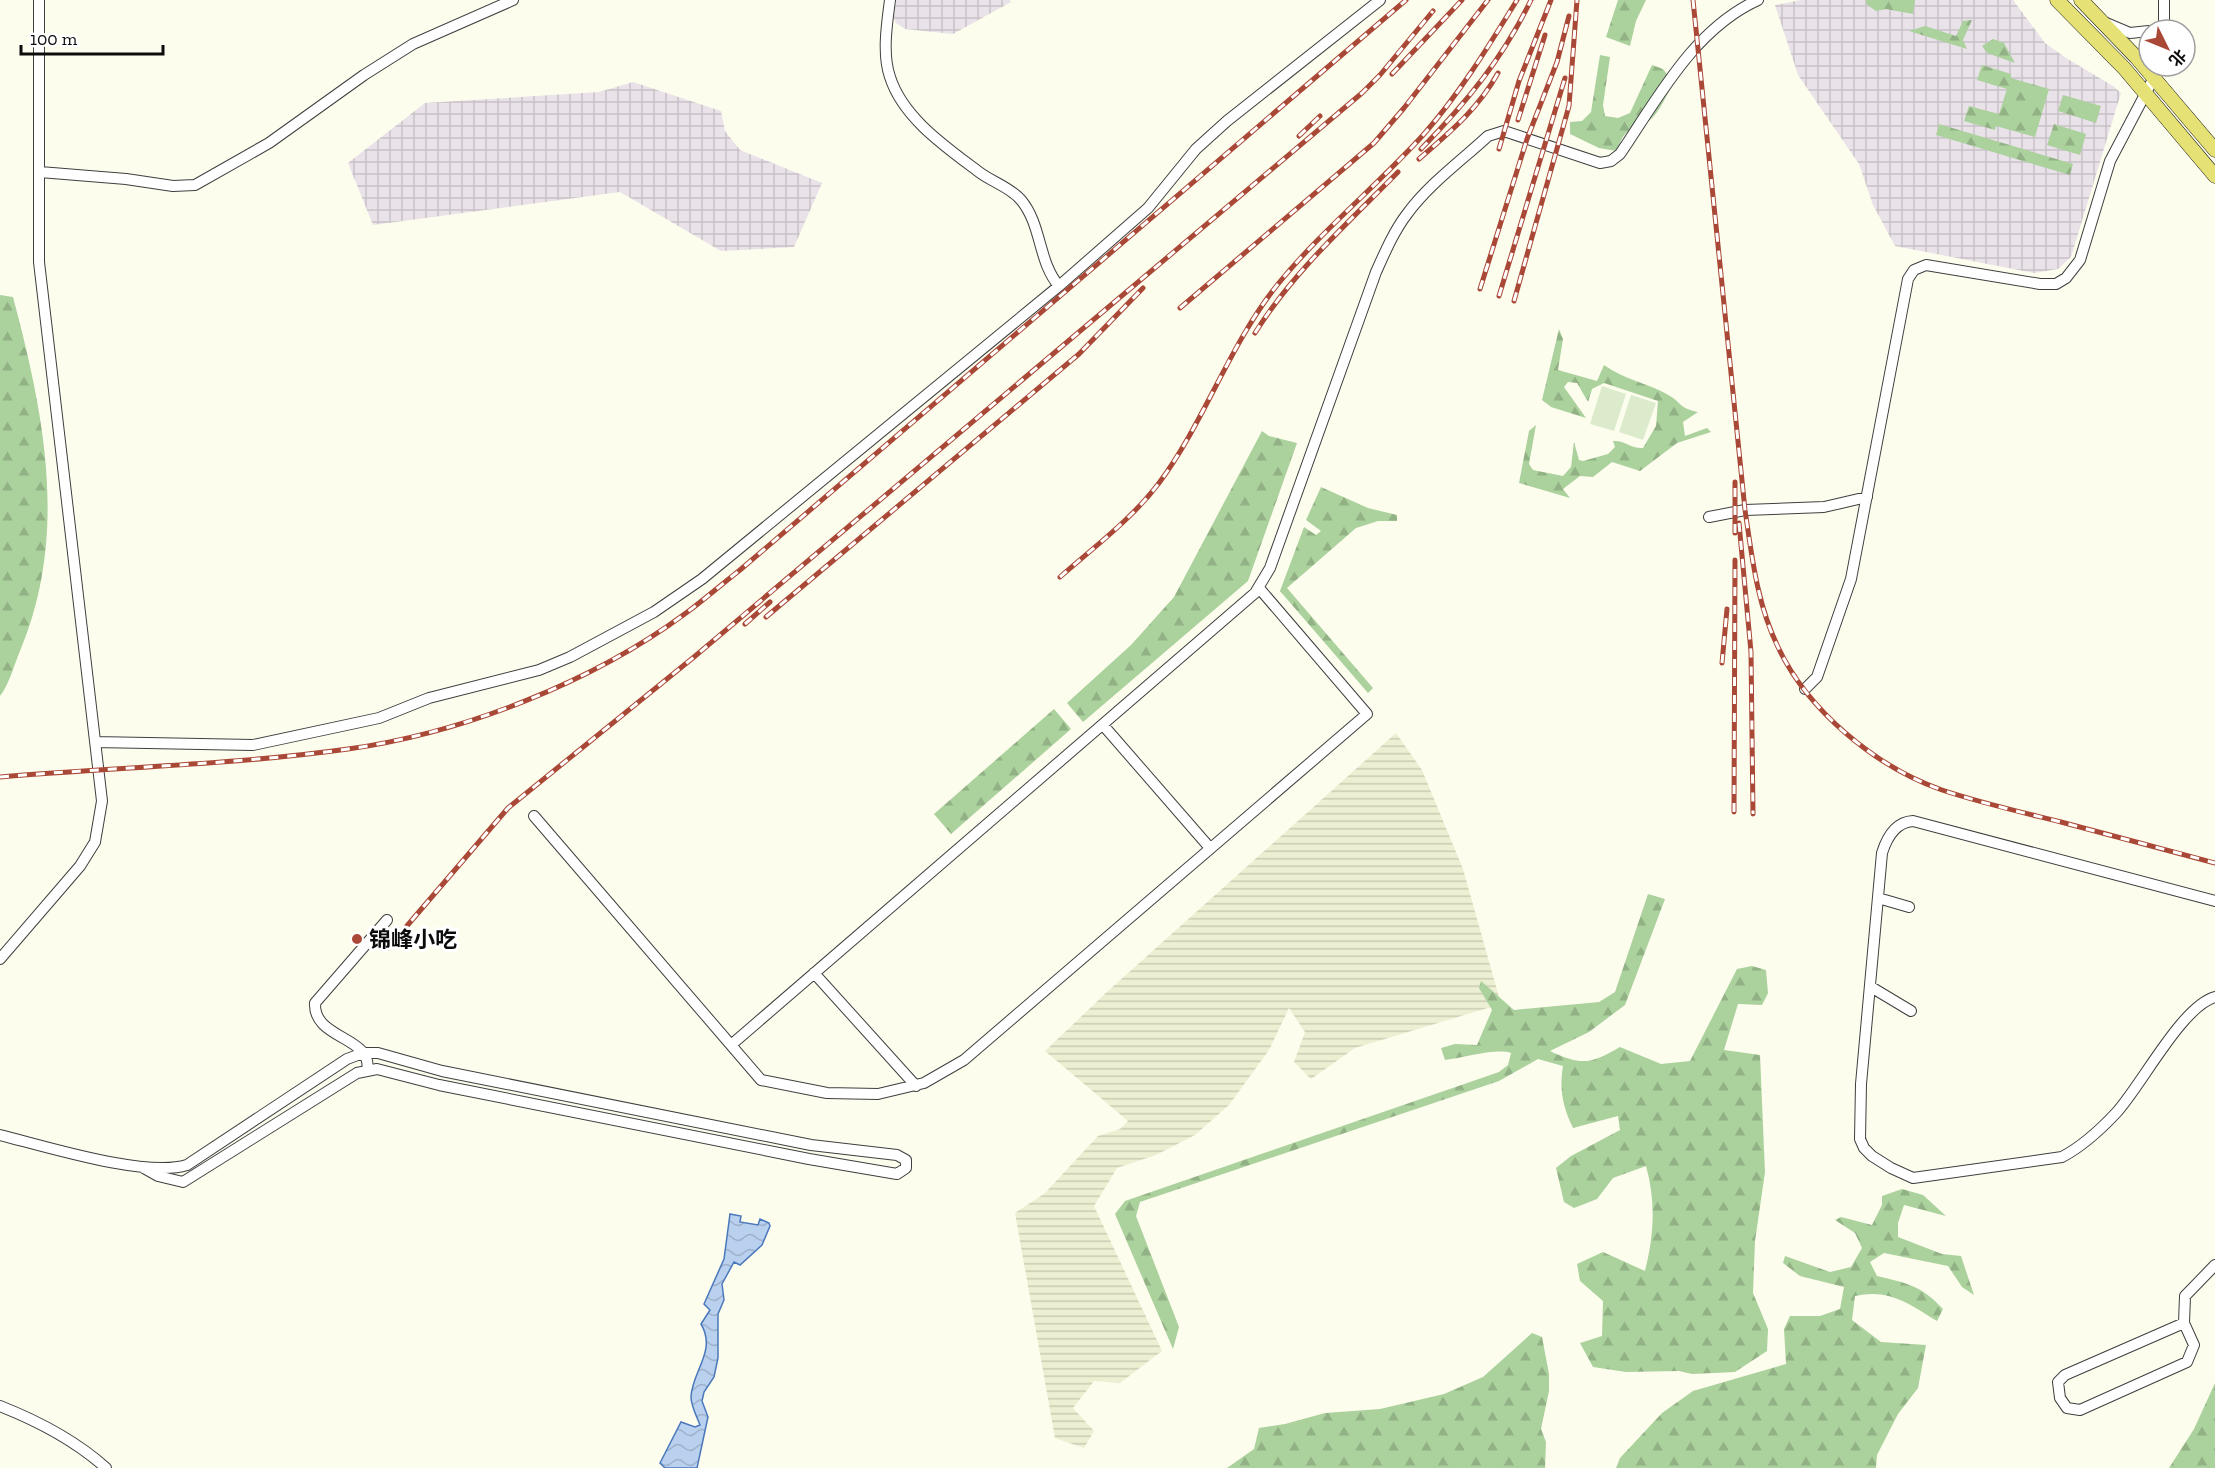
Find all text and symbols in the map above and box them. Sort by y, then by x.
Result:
scale bar [21,18,164,56]
north arrow [2137,18,2197,78]
text: 100 m [30,28,78,50]
text: 北 [2165,46,2190,70]
place label: 锦峰小吃 [369,926,457,953]
marker: 锦峰小吃 [350,932,364,946]

